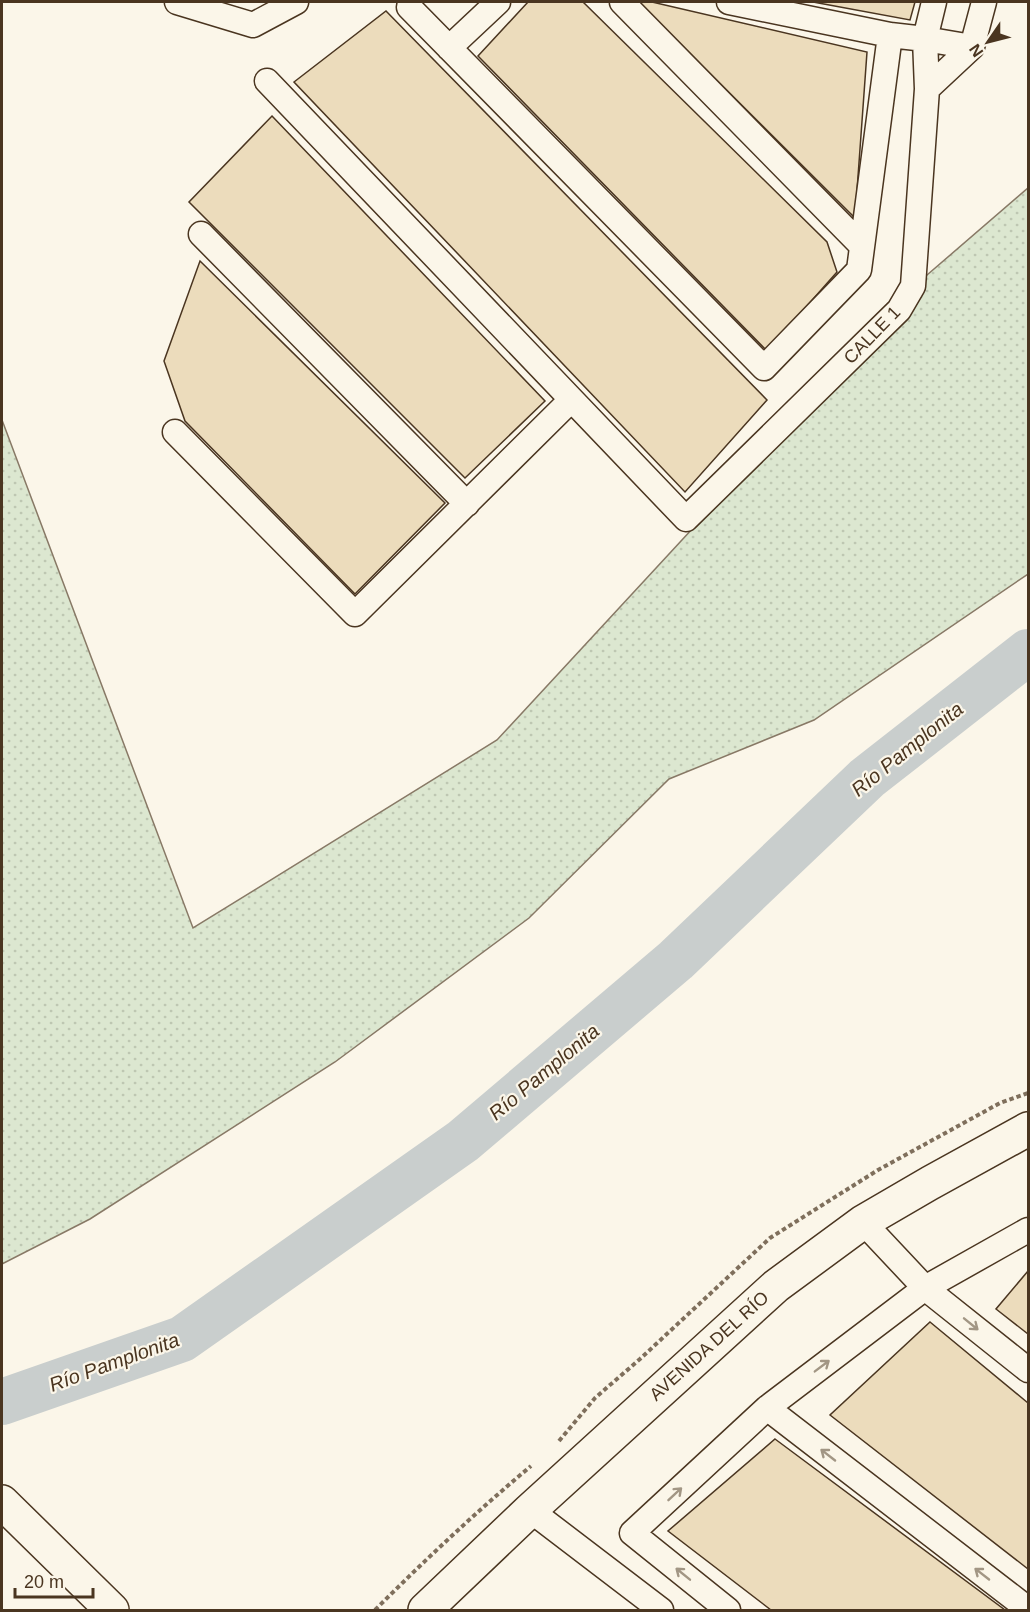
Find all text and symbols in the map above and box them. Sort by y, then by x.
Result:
north arrow [958,12,1018,72]
text: N [966,41,986,60]
street label: CALLE 1 [840,302,904,368]
water label: Río Pamplonita [847,697,967,801]
water label: Río Pamplonita [485,1020,603,1124]
street label: AVENIDA DEL RÍO [645,1287,773,1405]
one-way arrow [963,1318,979,1331]
water label: Río Pamplonita [46,1328,182,1396]
one-way arrow [814,1360,830,1372]
one-way arrow [820,1448,836,1461]
one-way arrow [667,1487,682,1501]
scale bar [15,1561,93,1599]
one-way arrow [675,1567,691,1580]
one-way arrow [974,1567,990,1580]
text: 20 m [24,1572,64,1592]

